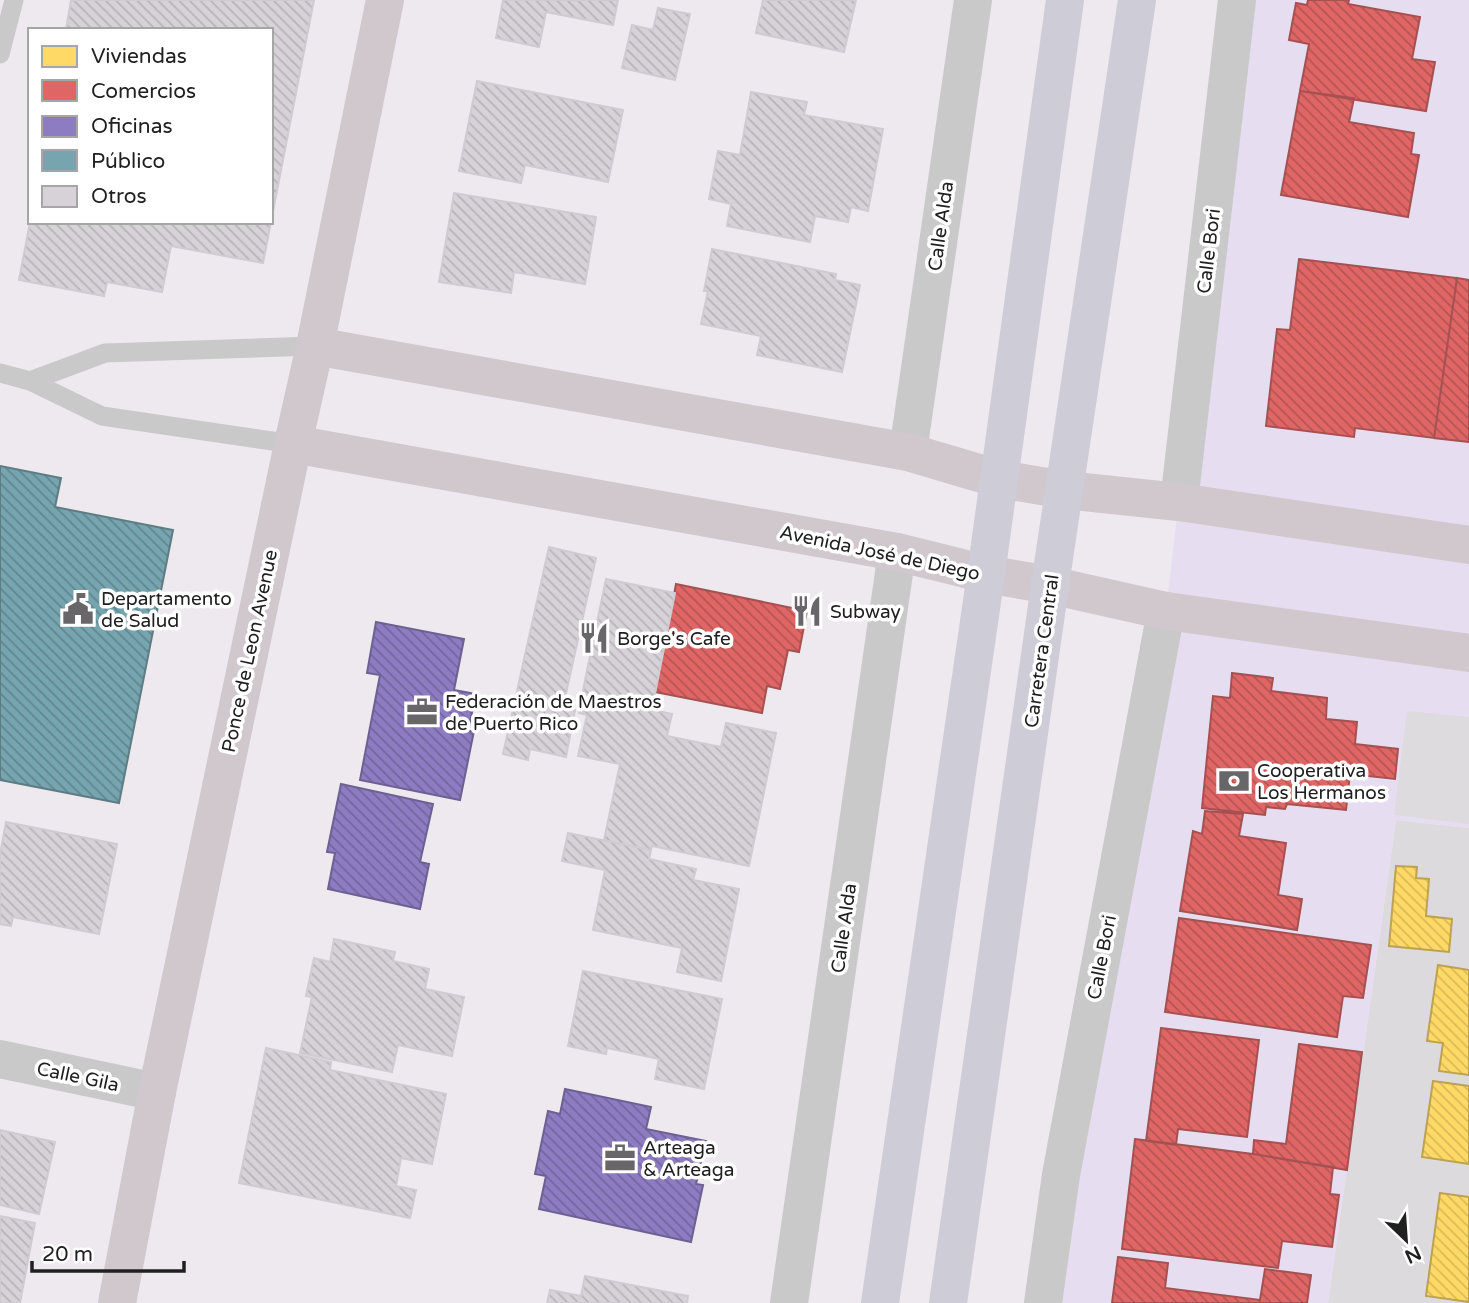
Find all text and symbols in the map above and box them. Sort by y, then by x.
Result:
legend [28,28,273,224]
text: Viviendas [91,44,187,69]
text: Comercios [91,79,196,104]
text: Oficinas [91,114,173,139]
text: Público [91,149,165,174]
street label: Calle Alda [924,180,958,272]
text: Otros [91,184,147,209]
street label: Calle Bori [1193,207,1225,295]
street label: Avenida José de Diego [778,521,982,585]
street label: Ponce de Leon Avenue [218,548,282,755]
street label: Carretera Central [1020,573,1064,729]
place label: Departamento de Salud [101,588,232,632]
public building icon: Departamento de Salud [61,592,95,626]
restaurant icon: Subway [790,594,824,628]
place label: Subway [830,601,901,623]
restaurant icon: Borge's Cafe [577,621,611,655]
place label: Borge's Cafe [617,628,731,650]
place label: Federación de Maestros de Puerto Rico [445,691,662,735]
office icon: Federación de Maestros de Puerto Rico [405,695,439,729]
place label: Cooperativa Los Hermanos [1257,760,1386,804]
bank icon: Cooperativa Los Hermanos [1217,764,1251,798]
street label: Calle Alda [827,882,861,974]
street label: Calle Bori [1083,913,1121,1001]
street label: Calle Gila [35,1058,121,1096]
place label: Arteaga & Arteaga [643,1137,734,1181]
office icon: Arteaga & Arteaga [603,1141,637,1175]
north arrow [1371,1205,1441,1275]
scale bar [32,1230,184,1274]
text: N [1401,1241,1424,1268]
text: 20 m [42,1242,93,1267]

